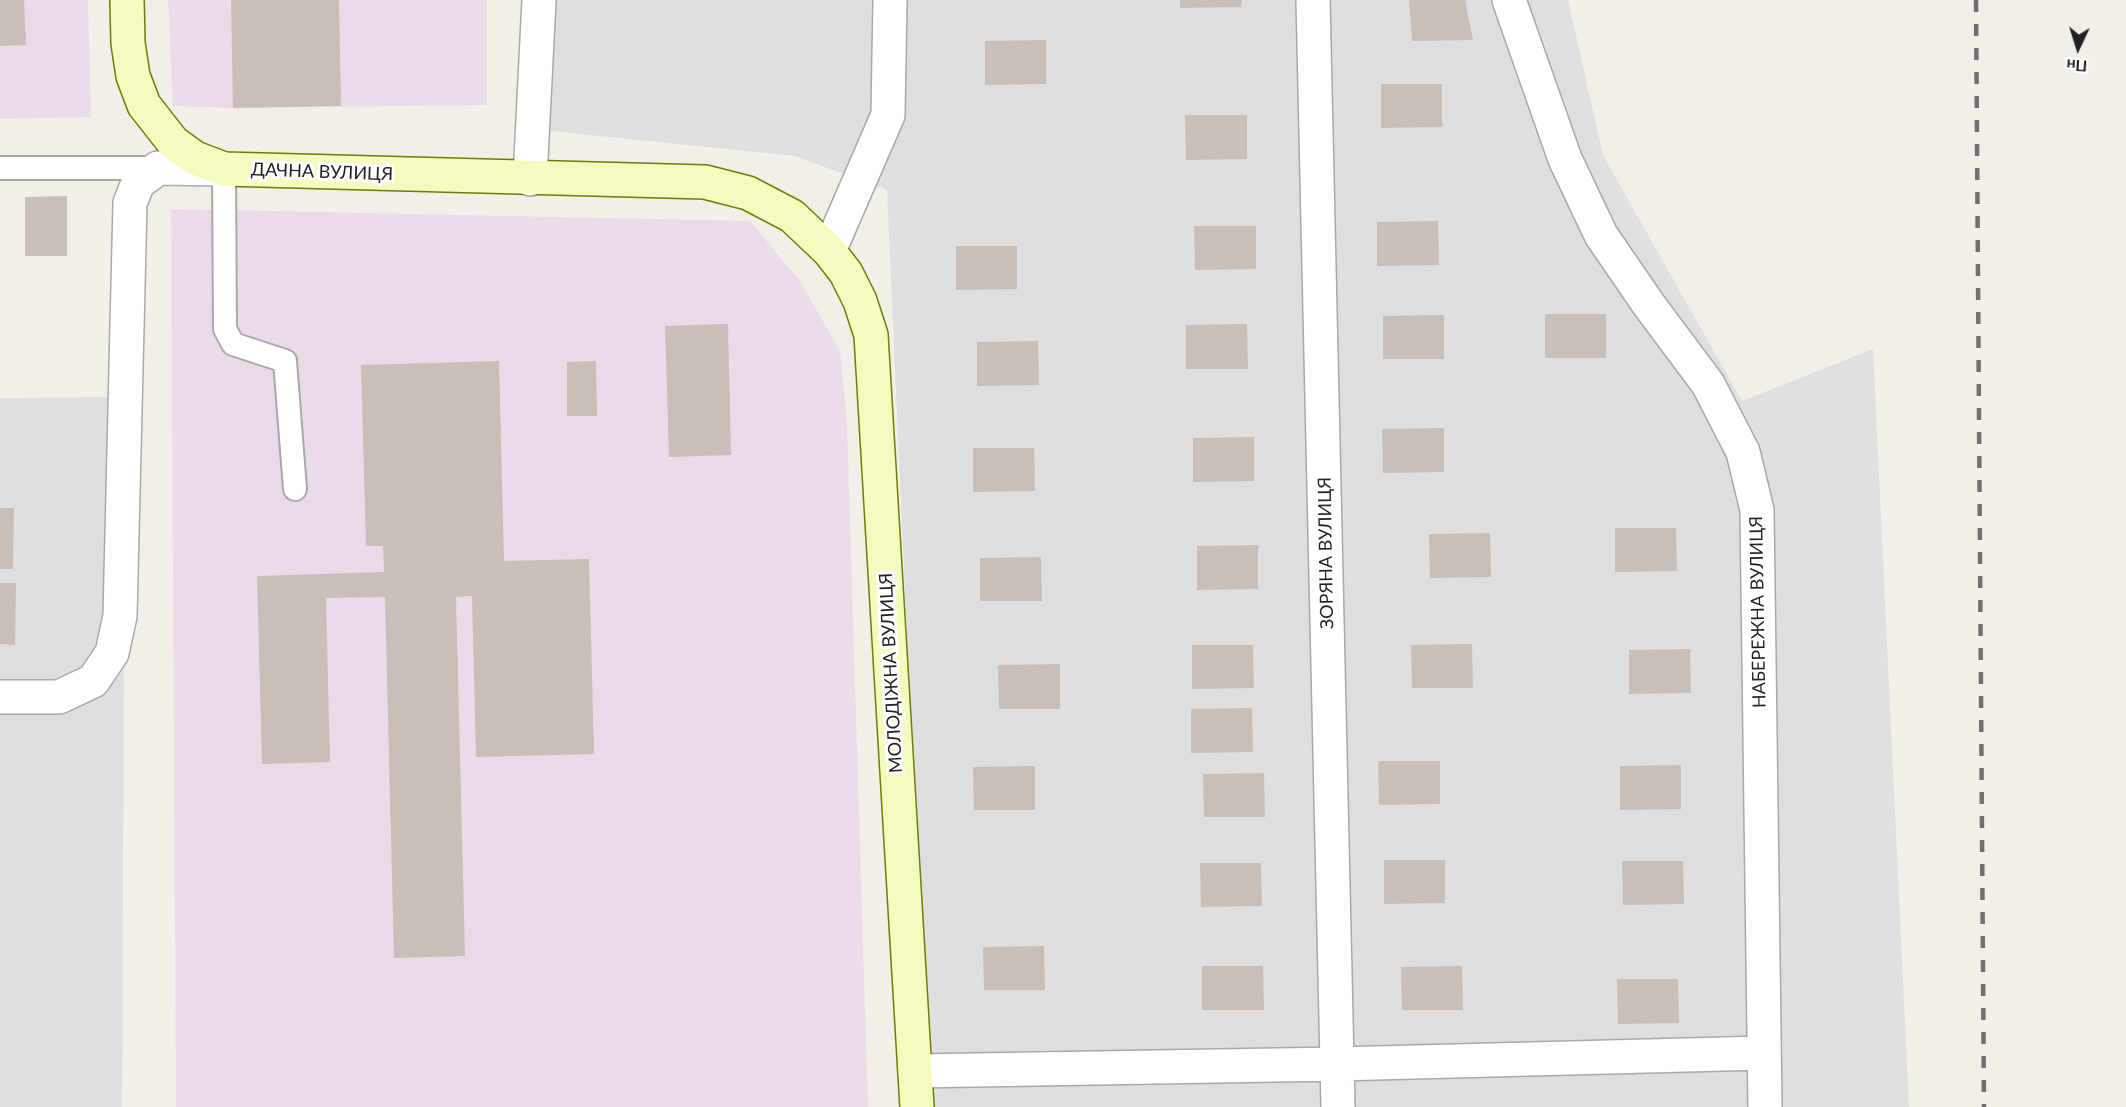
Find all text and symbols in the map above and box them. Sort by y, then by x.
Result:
north arrow [2048,18,2108,78]
text: Пн [2066,56,2088,77]
street label: ДАЧНА ВУЛИЦЯ [251,159,393,185]
street label: ЗОРЯНА ВУЛИЦЯ [1314,477,1338,629]
street label: НАБЕРЕЖНА ВУЛИЦЯ [1746,516,1770,708]
street label: МОЛОДІЖНА ВУЛИЦЯ [875,572,907,774]

